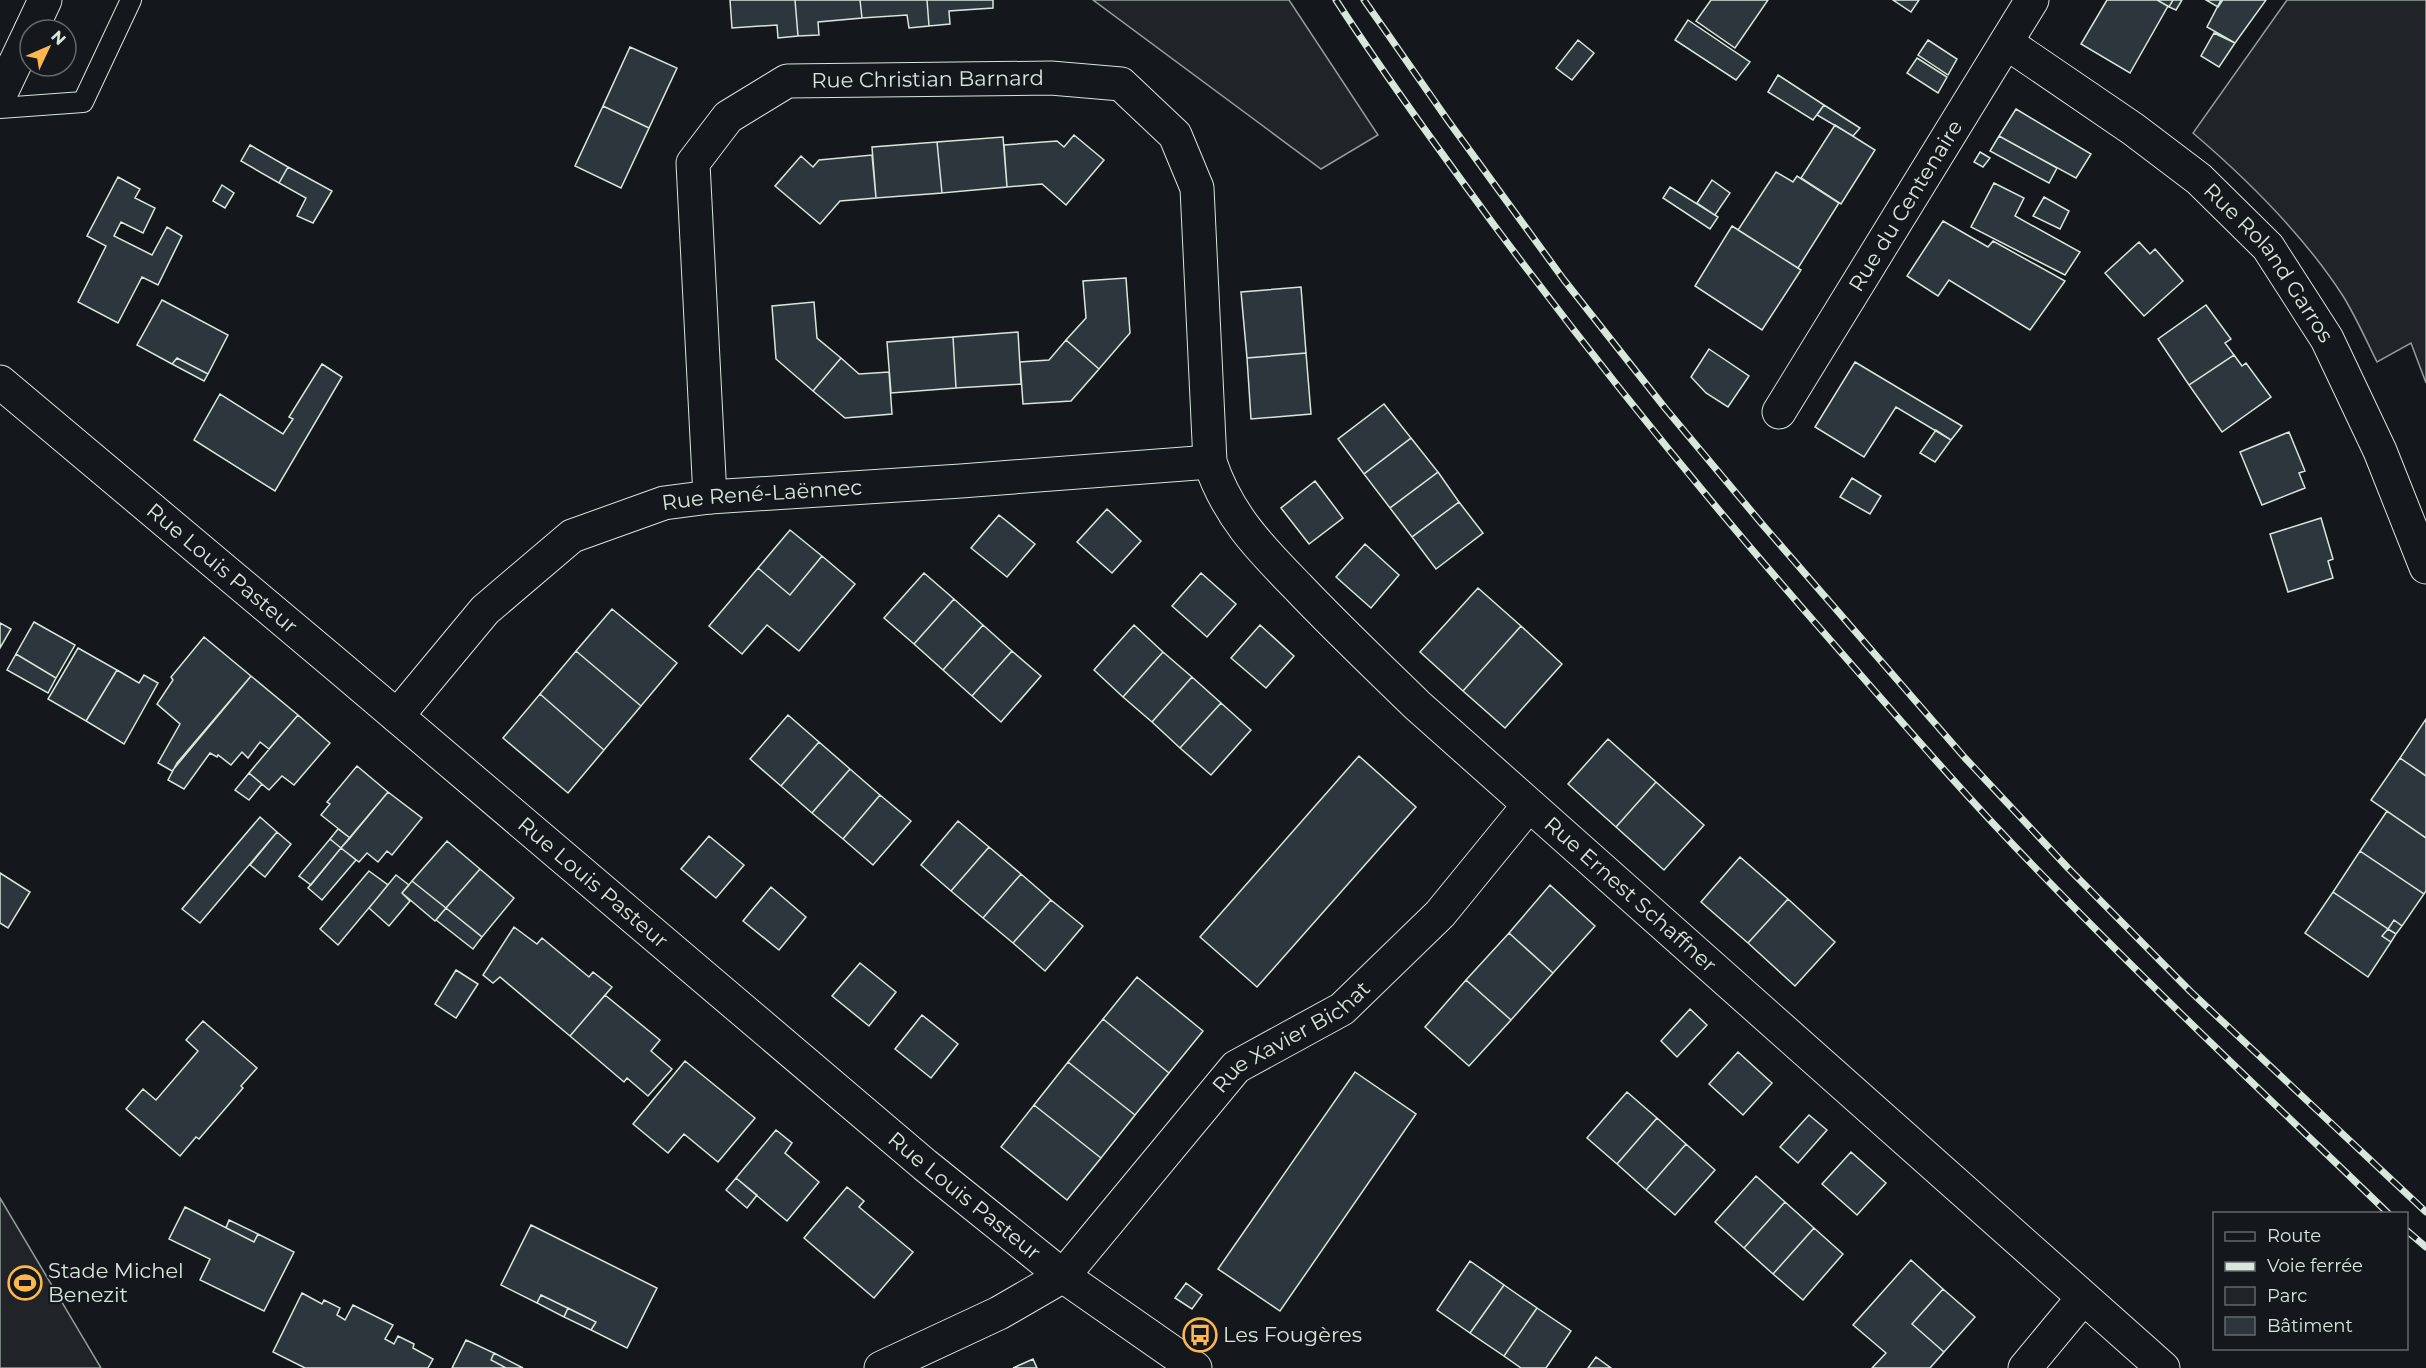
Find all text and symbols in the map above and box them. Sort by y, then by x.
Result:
north arrow [18,18,78,78]
text: N [47,27,70,49]
street label: Rue Christian Barnard [811,65,1044,93]
street label: Rue du Centenaire [1843,115,1967,296]
street label: Rue Roland Garros [2199,178,2339,347]
street label: Rue René-Laënnec [660,474,863,515]
street label: Rue Louis Pasteur [142,498,303,639]
street label: Rue Louis Pasteur [513,811,673,953]
street label: Rue Ernest Schaffner [1539,811,1722,977]
street label: Rue Xavier Bichat [1207,976,1375,1098]
street label: Rue Louis Pasteur [883,1126,1046,1265]
legend [2213,1212,2408,1350]
text: Route [2267,1225,2321,1247]
text: Voie ferrée [2267,1255,2363,1277]
place label: Stade Michel Benezit [48,1258,184,1307]
sports icon: Stade Michel Benezit [7,1265,43,1301]
text: Parc [2267,1285,2307,1307]
text: Bâtiment [2267,1315,2353,1337]
bus stop icon: Les Fougères [1182,1317,1218,1353]
place label: Les Fougères [1223,1322,1362,1347]

